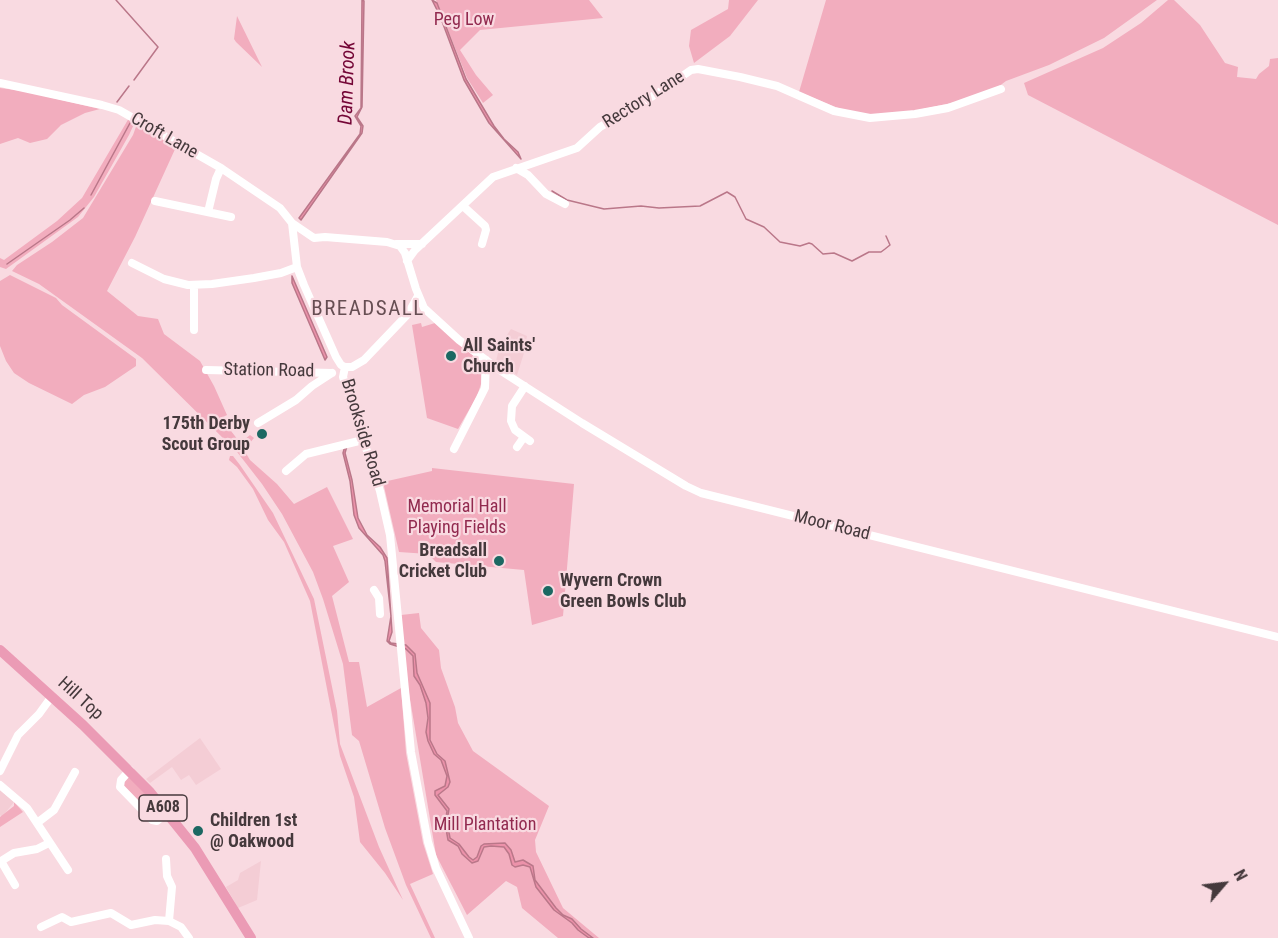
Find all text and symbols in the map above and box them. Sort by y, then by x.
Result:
park label: Peg Low [434,9,494,31]
water label: Dam Brook [335,41,361,125]
street label: Rectory Lane [599,66,689,134]
street label: Croft Lane [127,108,201,164]
district label: BREADSALL [311,297,425,323]
place label: All Saints' Church [463,335,535,378]
marker: All Saints' Church [444,349,458,363]
street label: Station Road [223,359,315,383]
street label: Brookside Road [335,377,389,489]
place label: 175th Derby Scout Group [162,413,250,456]
marker: 175th Derby Scout Group [255,427,269,441]
park label: Memorial Hall Playing Fields [407,496,507,538]
street label: Moor Road [792,506,872,546]
place label: Breadsall Cricket Club [399,540,487,582]
marker: Breadsall Cricket Club [492,554,506,568]
place label: Wyvern Crown Green Bowls Club [560,570,686,612]
marker: Wyvern Crown Green Bowls Club [541,584,555,598]
street label: Hill Top [53,673,107,725]
road number: A608 [139,795,187,821]
place label: Children 1st @ Oakwood [210,810,297,852]
park label: Mill Plantation [434,814,536,836]
marker: Children 1st @ Oakwood [191,824,205,838]
north arrow [1194,854,1254,914]
text: N [1230,867,1251,884]

